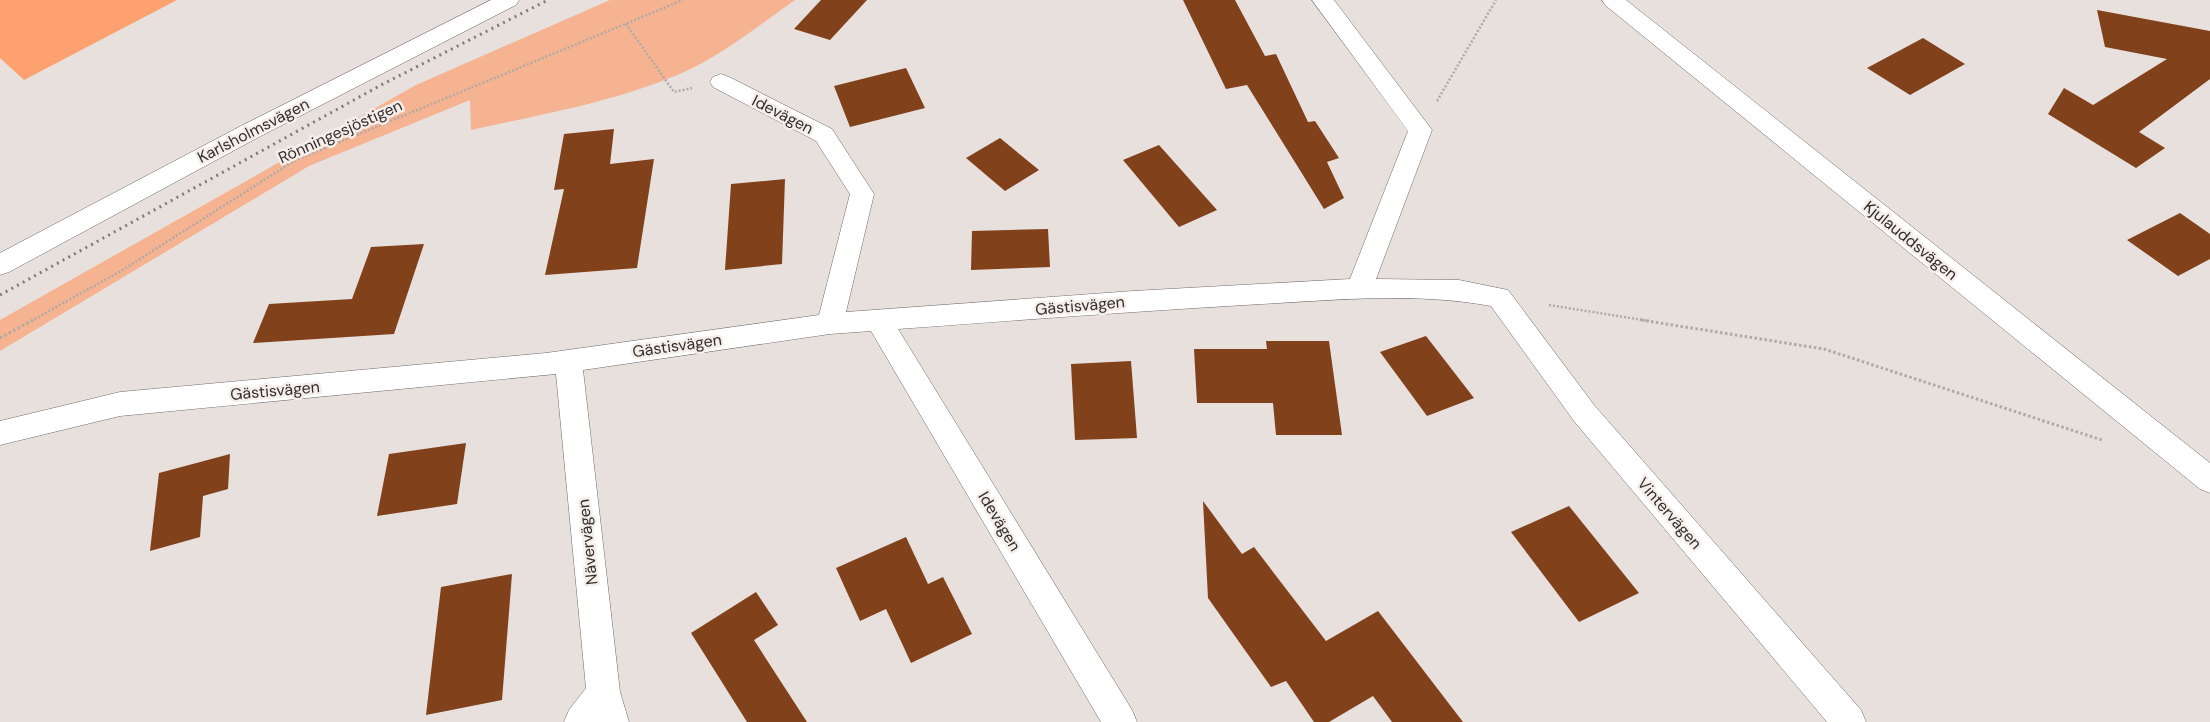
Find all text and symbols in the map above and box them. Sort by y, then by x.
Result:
street label: Idevägen [749,90,817,139]
street label: Karlsholmsvägen [194,93,313,168]
street label: Rönningesjöstigen [275,95,406,168]
street label: Kjulauddsvägen [1859,196,1962,285]
street label: Gästisvägen [1034,291,1126,320]
street label: Gästisvägen [631,329,723,362]
street label: Gästisvägen [229,376,321,405]
street label: Vintervägen [1633,473,1707,554]
street label: Idevägen [974,487,1026,555]
street label: Nävervägen [573,498,602,586]

